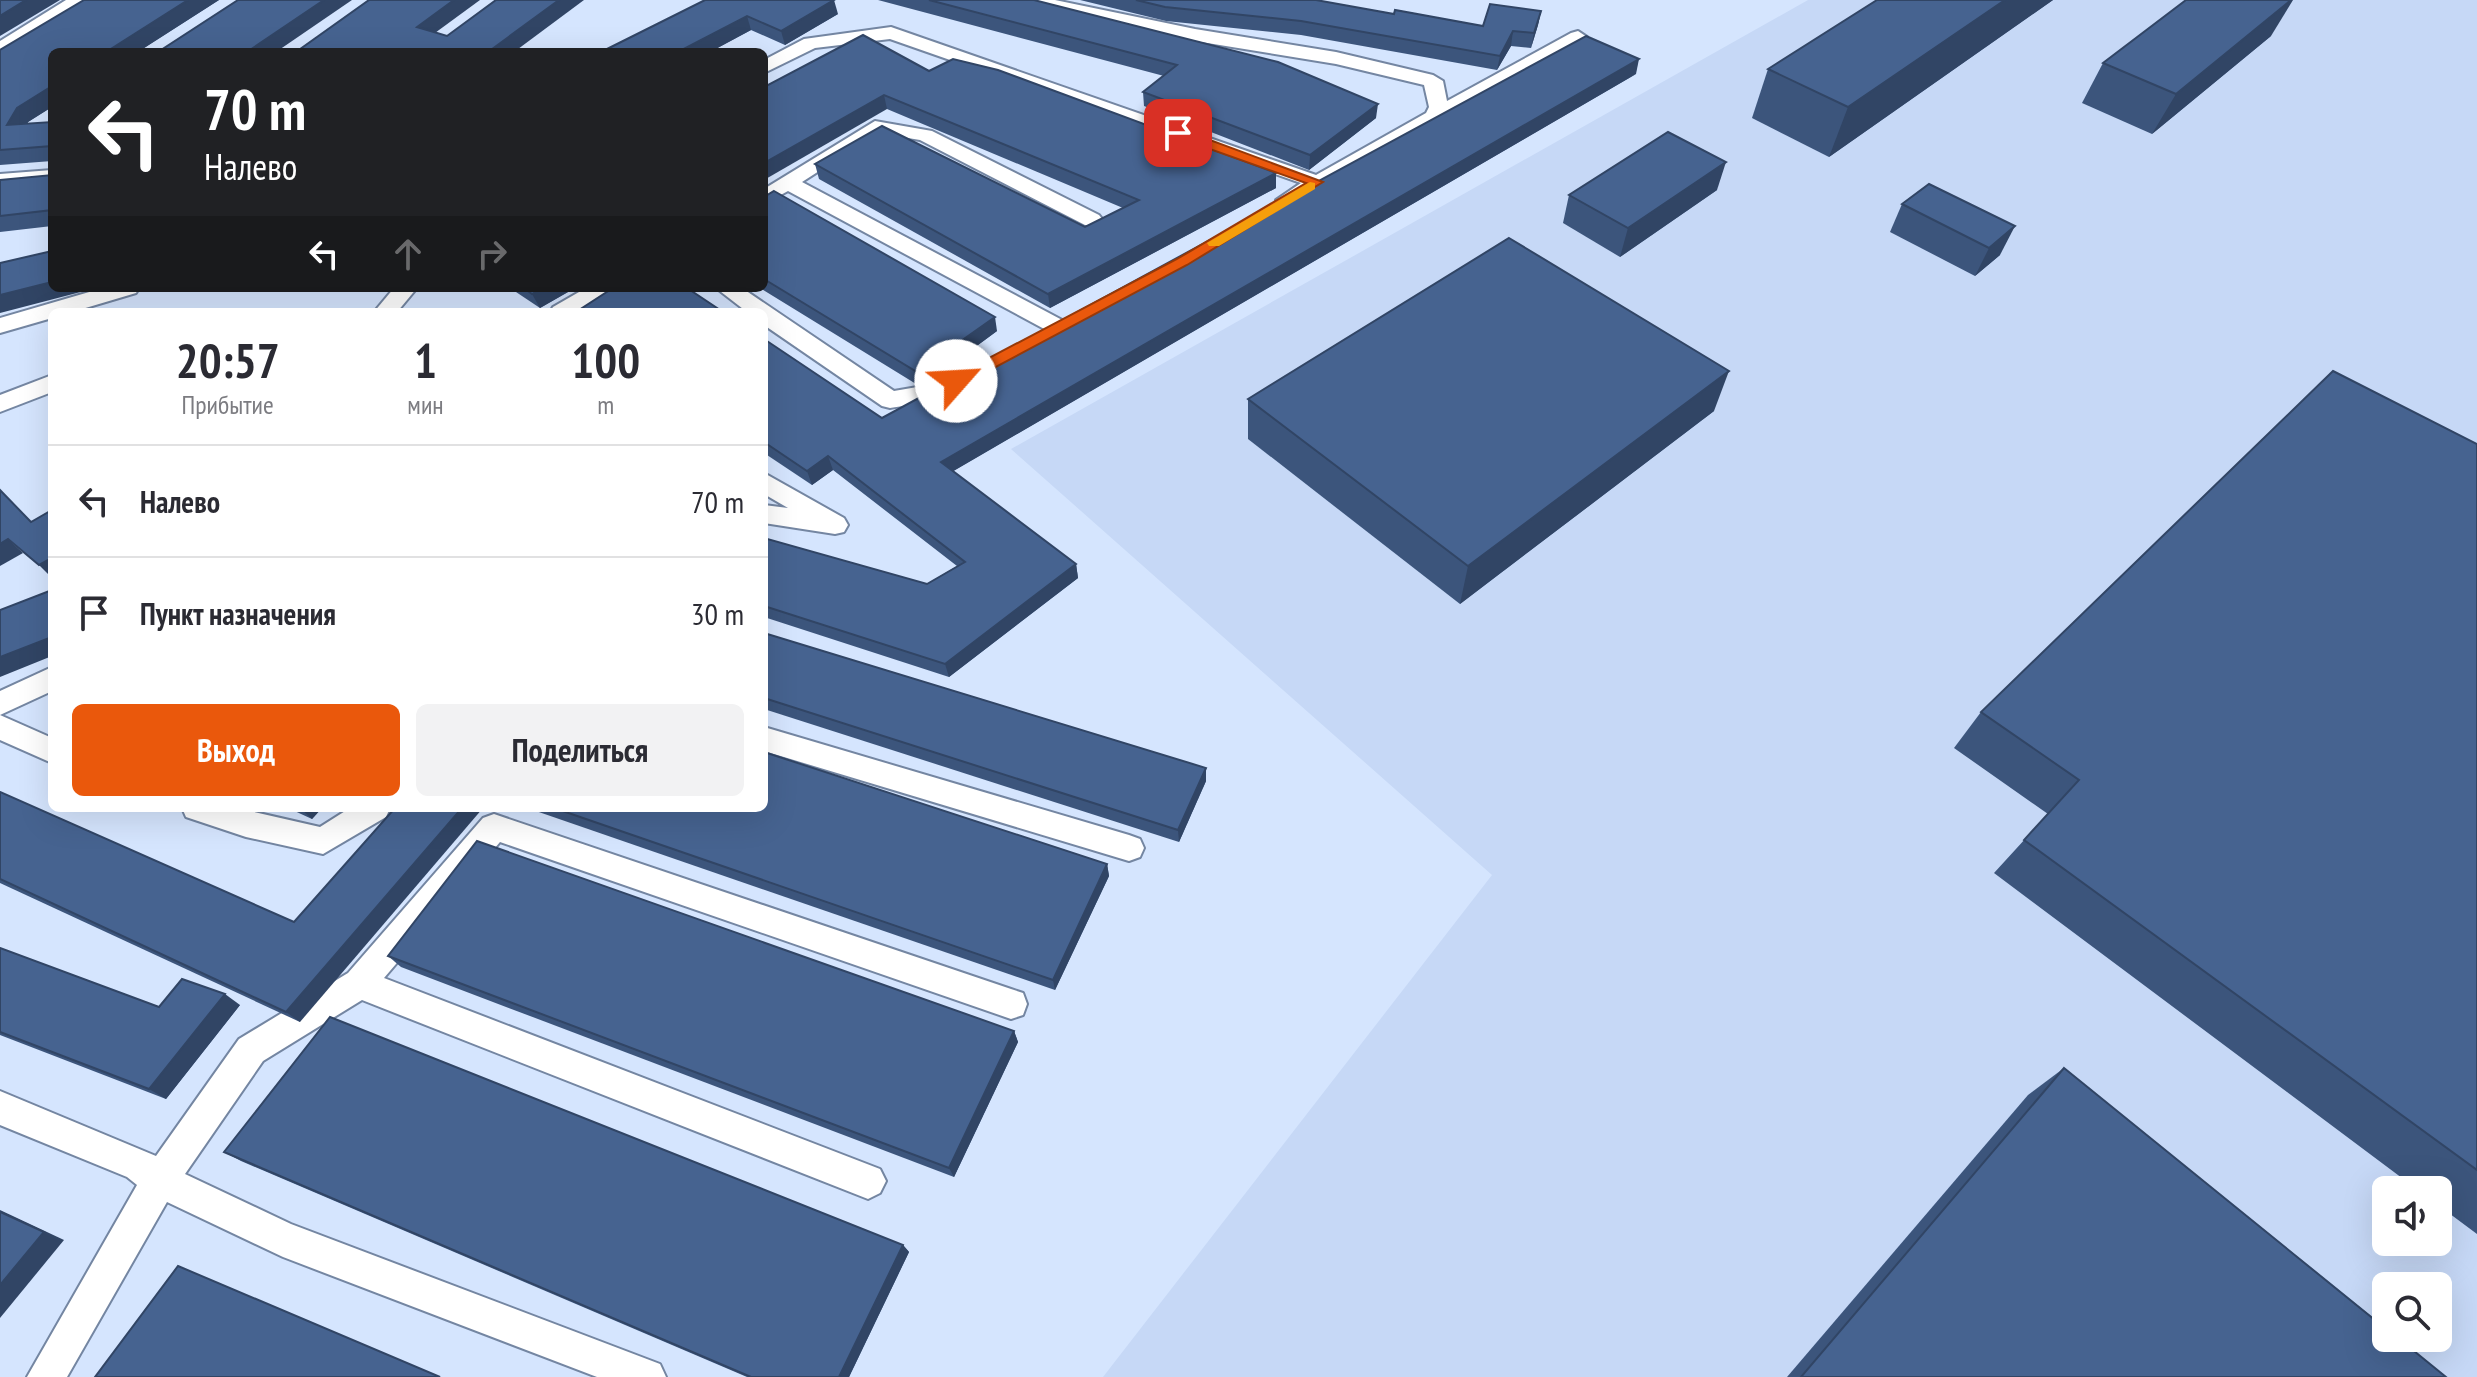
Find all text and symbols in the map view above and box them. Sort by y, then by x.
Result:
text: 70 m [204,73,306,145]
icon: left [72,80,176,184]
pin [1144,99,1212,167]
icon: arrive [1156,111,1200,155]
text: Налево [204,143,297,190]
icon: left [302,232,346,276]
icon: ahead [386,232,430,276]
icon: right [470,232,514,276]
text: 20:57 [176,329,280,391]
text: 1 [414,329,437,391]
text: 100 [571,329,640,391]
position arrow [914,339,998,423]
text: Прибытие [182,388,274,421]
text: мин [407,388,444,421]
text: m [597,388,614,421]
icon: left [72,479,116,523]
text: Налево [140,482,220,521]
text: 70 m [691,482,744,521]
icon: arrive [72,591,116,635]
text: Пункт назначения [140,594,336,633]
text: 30 m [691,594,744,633]
button: Выход [72,704,400,796]
button: Поделиться [416,704,744,796]
map controls [2372,1176,2452,1352]
button: sound [2372,1176,2452,1256]
button: search [2372,1272,2452,1352]

